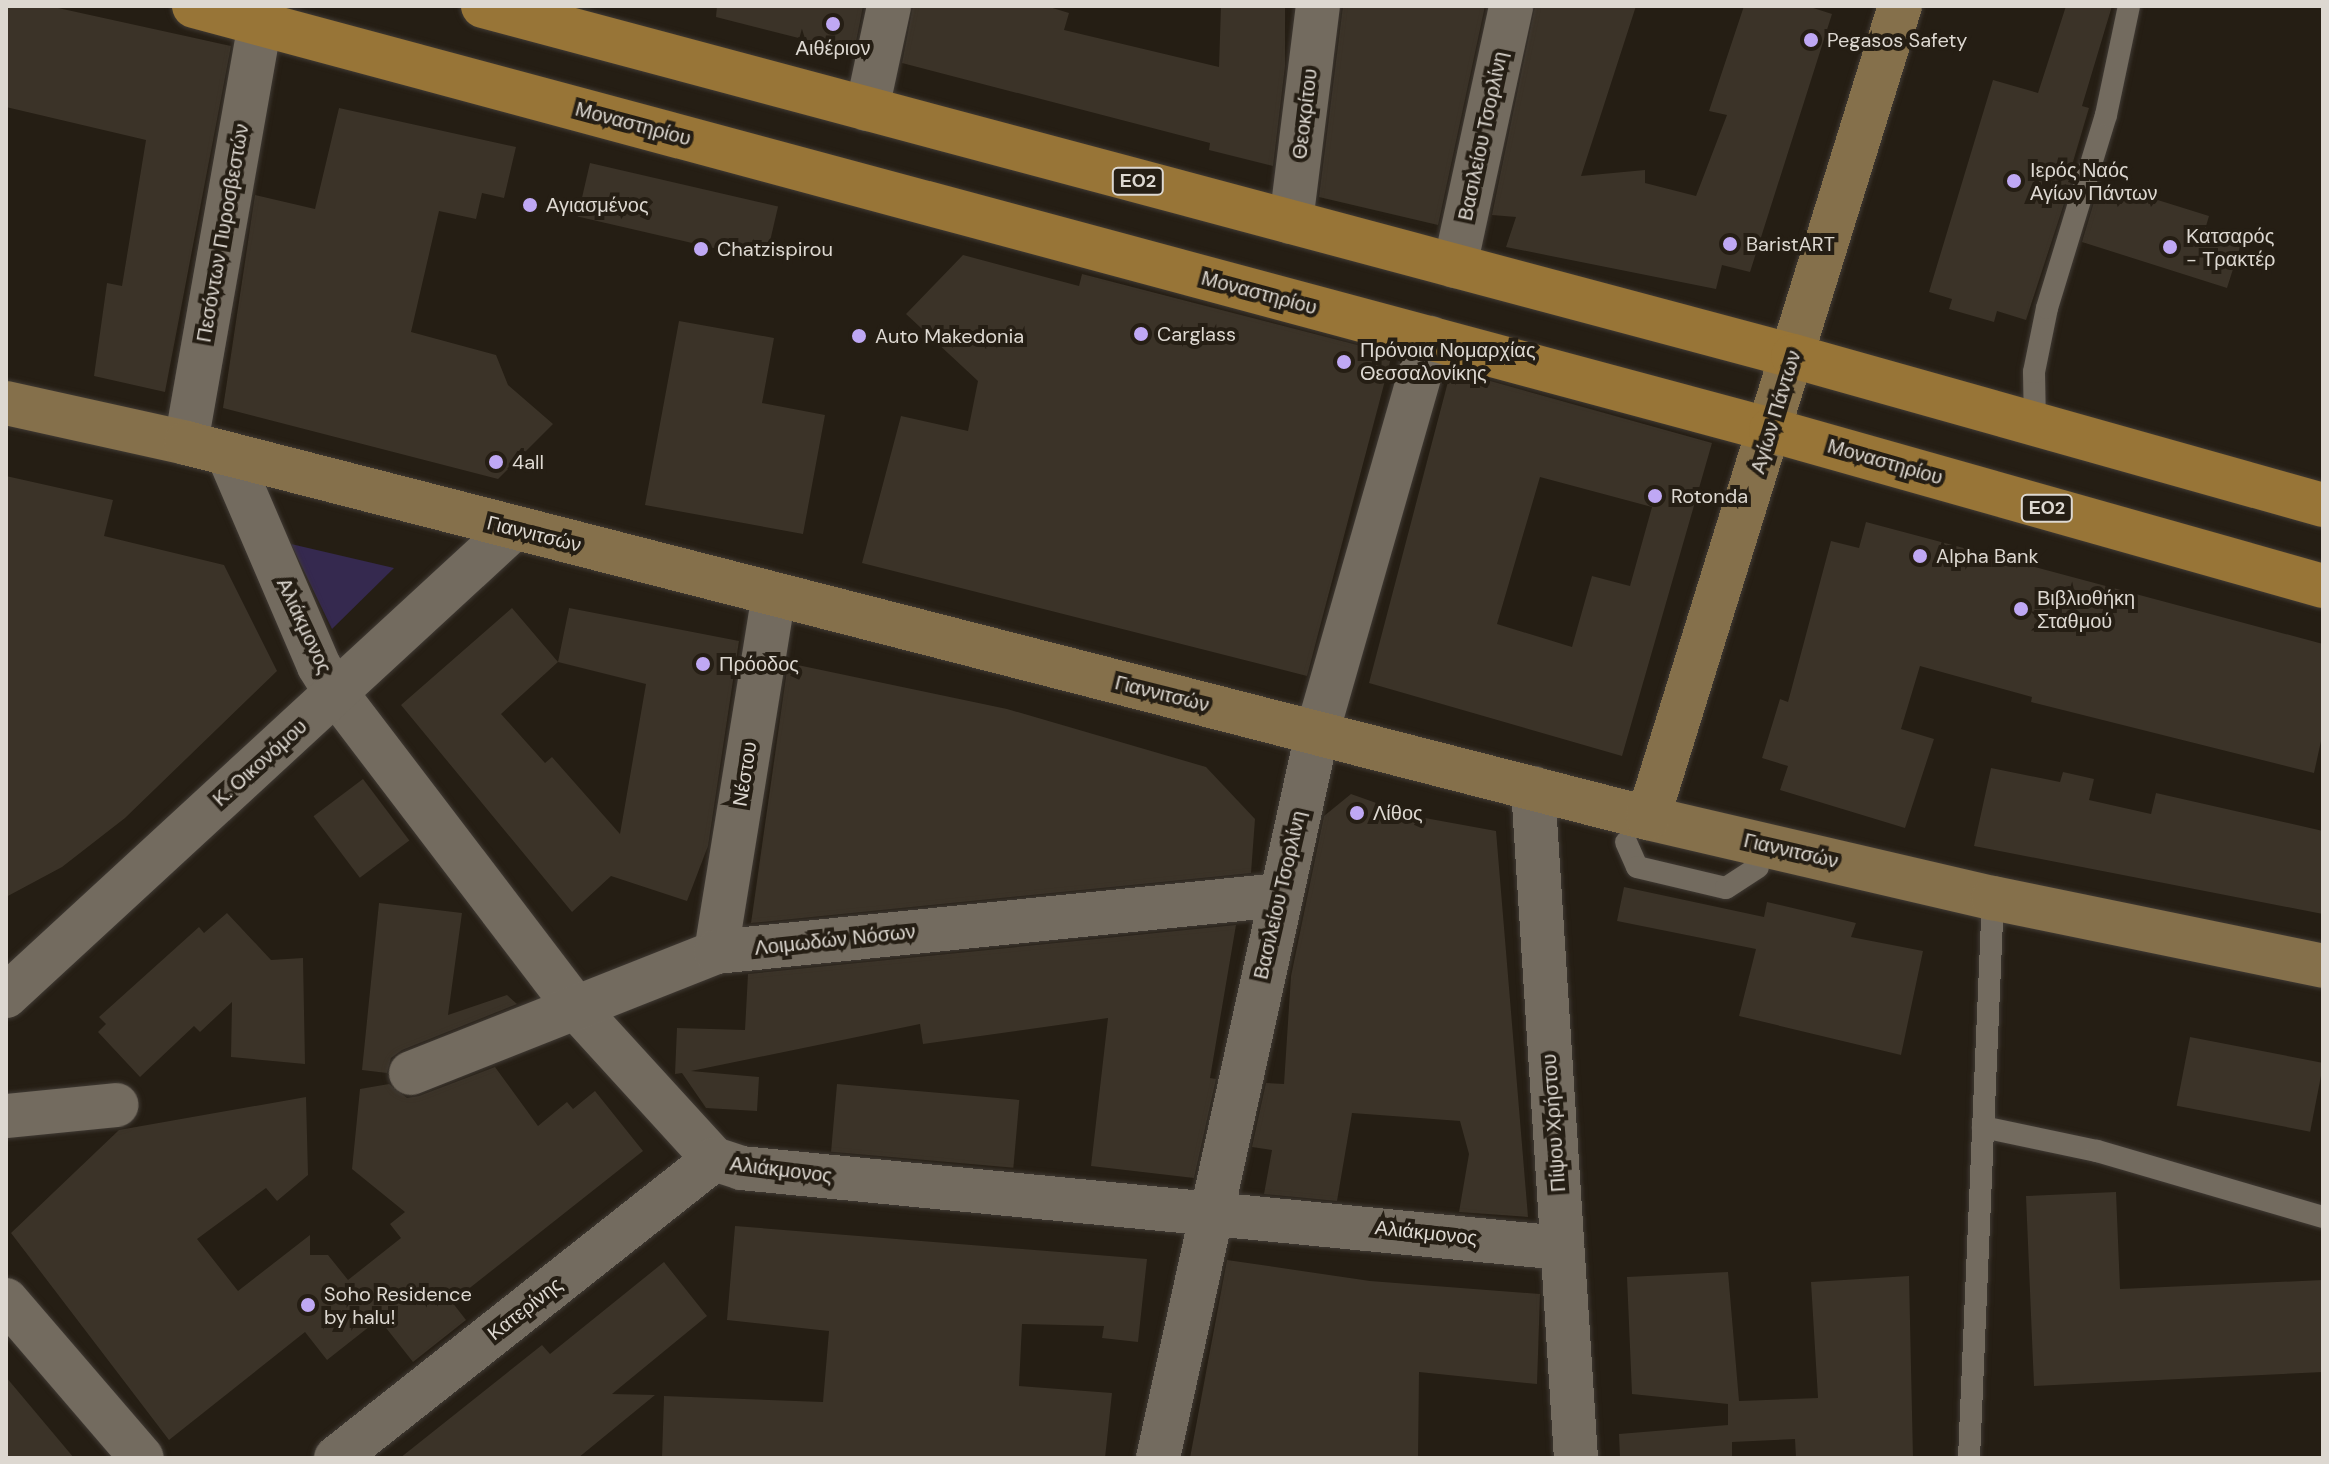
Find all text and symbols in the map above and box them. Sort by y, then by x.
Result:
marker: Αιθέριον [824,15,842,33]
place label: Pegasos Safety [1827,28,1967,52]
marker: Pegasos Safety [1802,31,1820,49]
place label: Αιθέριον [796,36,870,60]
street label: Βασιλείου Τσορλίνη [1453,49,1513,223]
street label: Θεοκρίτου [1288,67,1322,161]
street label: Μοναστηρίου [573,97,693,151]
street label: Πεσόντων Πυροσβεστών [192,122,254,344]
place label: Ιερός Ναός Αγίων Πάντων [2030,158,2158,205]
road number: ΕΟ2 [1110,167,1166,195]
marker: Ιερός Ναός Αγίων Πάντων [2005,172,2023,190]
place label: Αγιασμένος [546,193,649,217]
marker: Αγιασμένος [521,196,539,214]
place label: Κατσαρός - Τρακτέρ [2186,224,2275,271]
place label: BaristART [1746,232,1835,256]
marker: BaristART [1721,235,1739,253]
place label: Chatzispirou [717,237,833,261]
marker: Κατσαρός - Τρακτέρ [2161,238,2179,256]
marker: Chatzispirou [692,240,710,258]
street label: Μοναστηρίου [1199,266,1319,320]
place label: Carglass [1157,322,1236,346]
place label: Auto Makedonia [875,324,1024,348]
marker: Carglass [1132,325,1150,343]
marker: Auto Makedonia [850,327,868,345]
place label: Πρόνοια Νομαρχίας Θεσσαλονίκης [1360,338,1536,385]
street label: Αγίων Πάντων [1746,347,1806,477]
marker: Πρόνοια Νομαρχίας Θεσσαλονίκης [1335,353,1353,371]
street label: Μοναστηρίου [1825,434,1945,490]
place label: 4all [512,450,544,474]
marker: 4all [487,453,505,471]
place label: Rotonda [1671,484,1748,508]
marker: Rotonda [1646,487,1664,505]
road number: ΕΟ2 [2019,494,2075,522]
street label: Γιαννιτσών [484,511,584,557]
place label: Alpha Bank [1936,544,2038,568]
marker: Alpha Bank [1911,547,1929,565]
street label: Αλιάκμονος [271,574,337,678]
place label: Βιβλιοθήκη Σταθμού [2037,586,2135,633]
marker: Βιβλιοθήκη Σταθμού [2012,600,2030,618]
place label: Πρόοδος [719,652,799,676]
marker: Πρόοδος [694,655,712,673]
street label: Γιαννιτσών [1112,671,1212,717]
street label: Κ. Οικονόμου [208,715,312,811]
street label: Νέστου [728,740,762,808]
place label: Λίθος [1373,801,1423,825]
marker: Λίθος [1348,804,1366,822]
street label: Βασιλείου Τσορλίνη [1249,808,1311,982]
street label: Γιαννιτσών [1741,828,1841,874]
street label: Λοιμωδών Νόσων [753,920,917,960]
street label: Πίψου Χρήστου [1537,1053,1571,1193]
street label: Αλιάκμονος [729,1152,833,1188]
street label: Αλιάκμονος [1374,1216,1478,1250]
street label: Κατερίνης [483,1272,567,1346]
place label: Soho Residence by halu! [324,1282,472,1329]
marker: Soho Residence by halu! [299,1296,317,1314]

